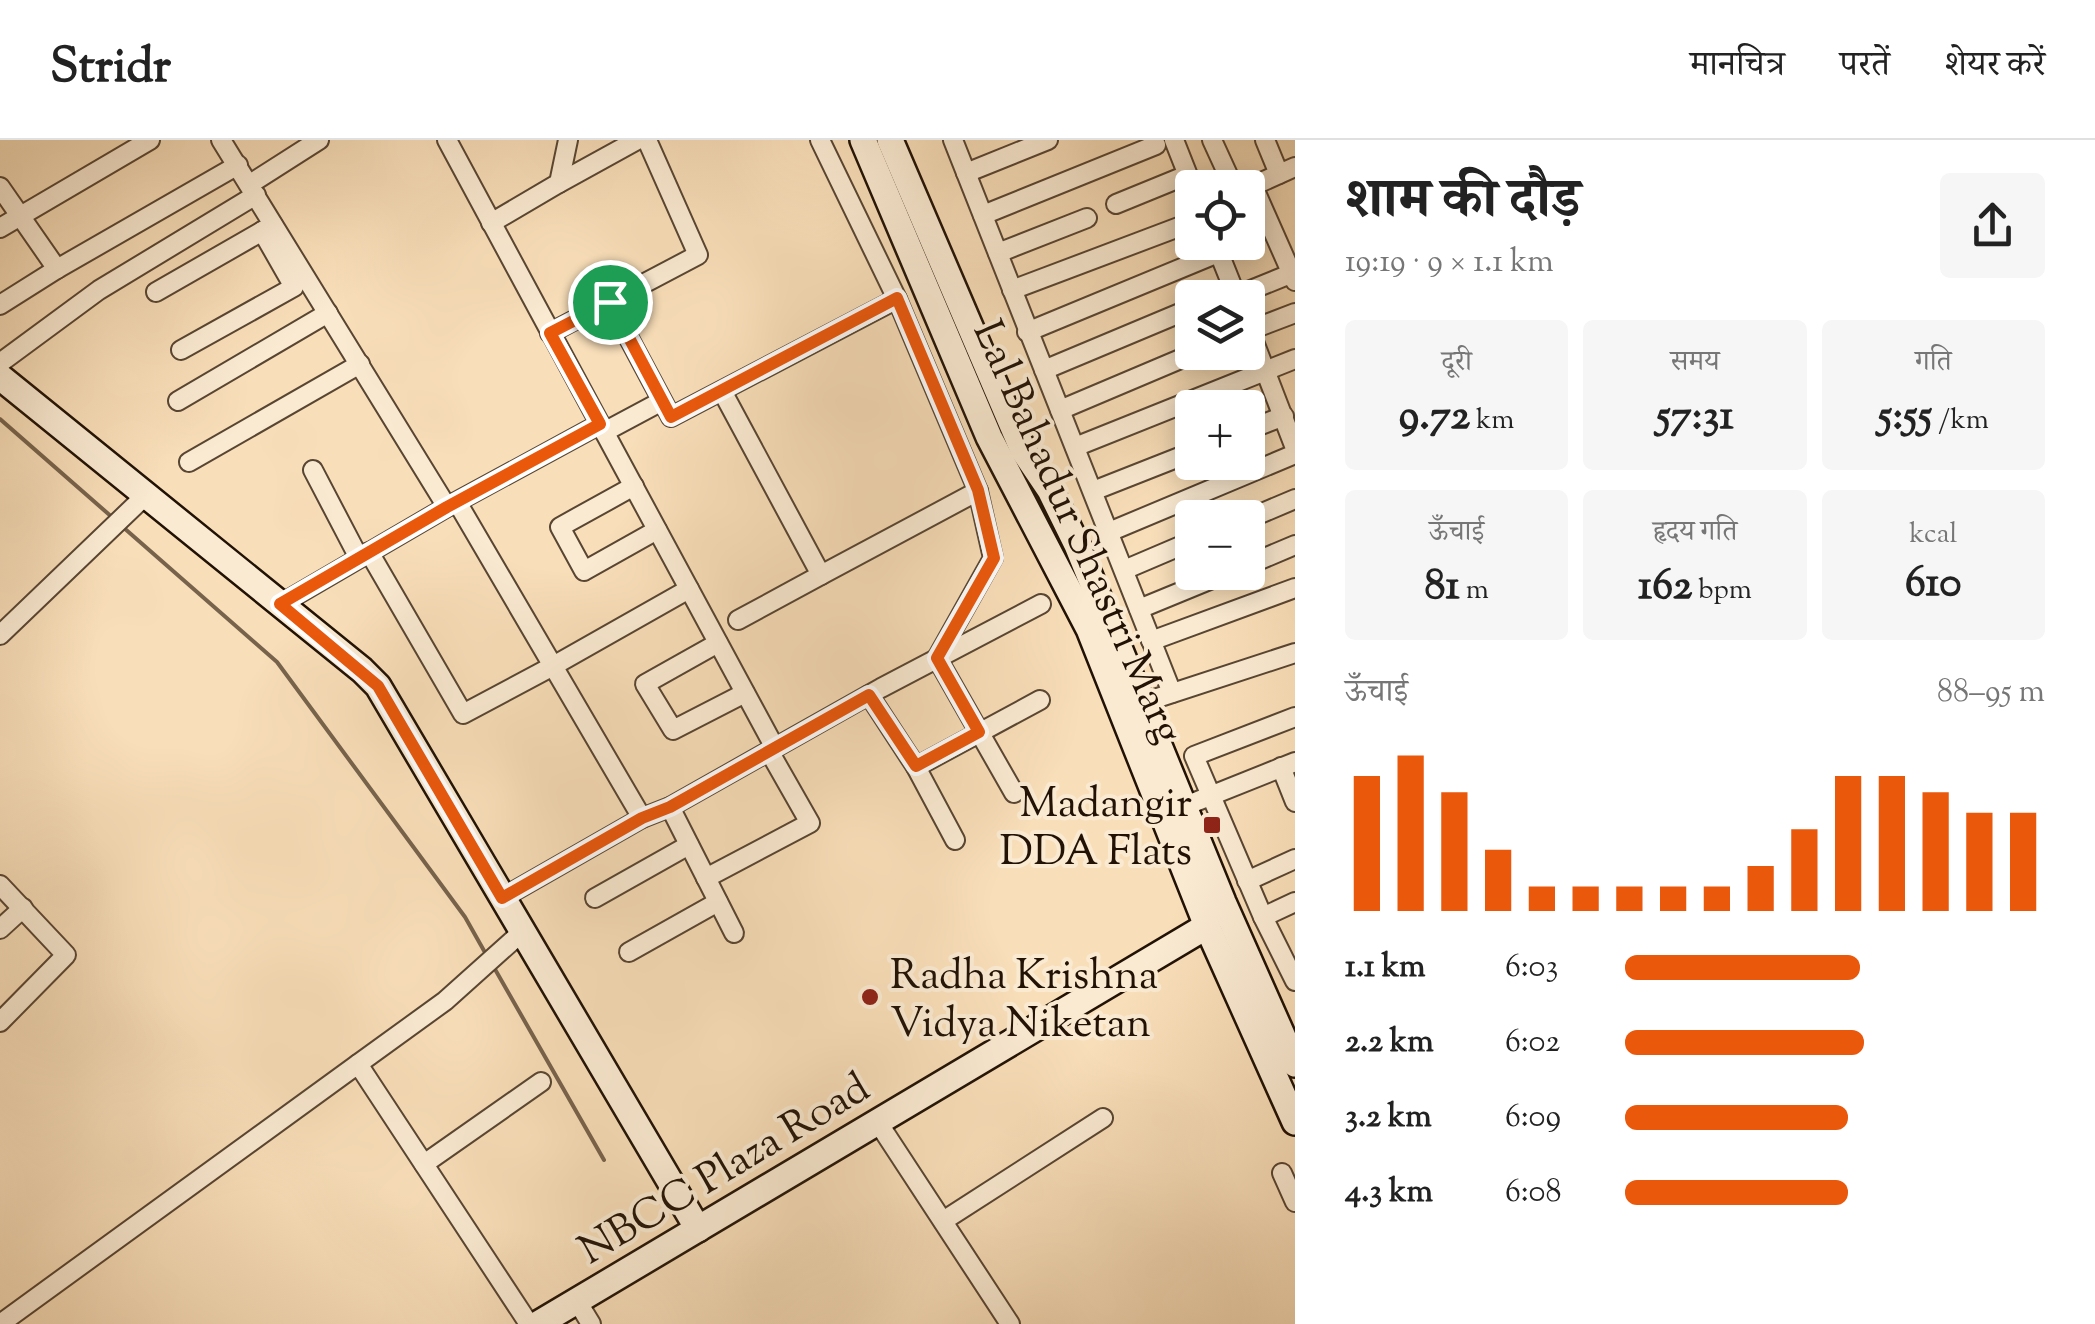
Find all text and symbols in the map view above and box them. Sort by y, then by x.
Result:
text: Stridr [50,35,171,104]
text: मानचित्र [1690,41,1785,92]
text: परतें [1840,41,1890,92]
text: शेयर करें [1945,41,2045,92]
text: शाम की दौड़ [1345,163,1580,242]
map controls [1175,170,1265,590]
button: locate [1175,170,1265,260]
button: share [1940,173,2045,278]
text: 19:19 · 9 × 1.1 km [1345,240,1554,286]
pin [568,260,653,345]
icon: arrive [583,275,638,330]
button: layers [1175,280,1265,370]
street label: Lal Bahadur Shastri Marg [955,312,1196,754]
text: दूरी [1441,343,1472,383]
text: समय [1670,343,1720,383]
text: गति [1915,343,1952,383]
text: 9.72 [1399,388,1470,448]
text: 57:31 [1656,388,1734,448]
text: 5:55 [1878,388,1932,448]
button: + [1175,390,1265,480]
text: km [1470,401,1515,441]
text: /km [1932,401,1989,441]
button: − [1175,500,1265,590]
text: ऊँचाई [1429,513,1484,553]
text: हृदय गति [1653,513,1737,553]
text: kcal [1909,515,1957,555]
text: 610 [1905,555,1962,615]
text: 81 [1424,558,1460,618]
text: 162 [1638,558,1692,618]
text: m [1460,571,1489,611]
text: bpm [1692,571,1752,611]
text: ऊँचाई [1345,670,1408,716]
text: 88–95 m [1937,670,2045,716]
place label: Madangir DDA Flats [1000,776,1192,884]
marker: Madangir DDA Flats [1201,814,1223,836]
text: 1.1 km [1345,945,1426,991]
text: 6:03 [1505,945,1558,991]
place label: Radha Krishna Vidya Niketan [890,948,1158,1056]
marker: Radha Krishna Vidya Niketan [859,986,881,1008]
text: 2.2 km [1345,1020,1434,1066]
text: 6:02 [1505,1020,1560,1066]
street label: NBCC Plaza Road [569,1061,882,1282]
text: 3.2 km [1345,1095,1432,1141]
text: 6:09 [1505,1095,1561,1141]
text: 4.3 km [1345,1170,1433,1216]
text: 6:08 [1505,1170,1562,1216]

